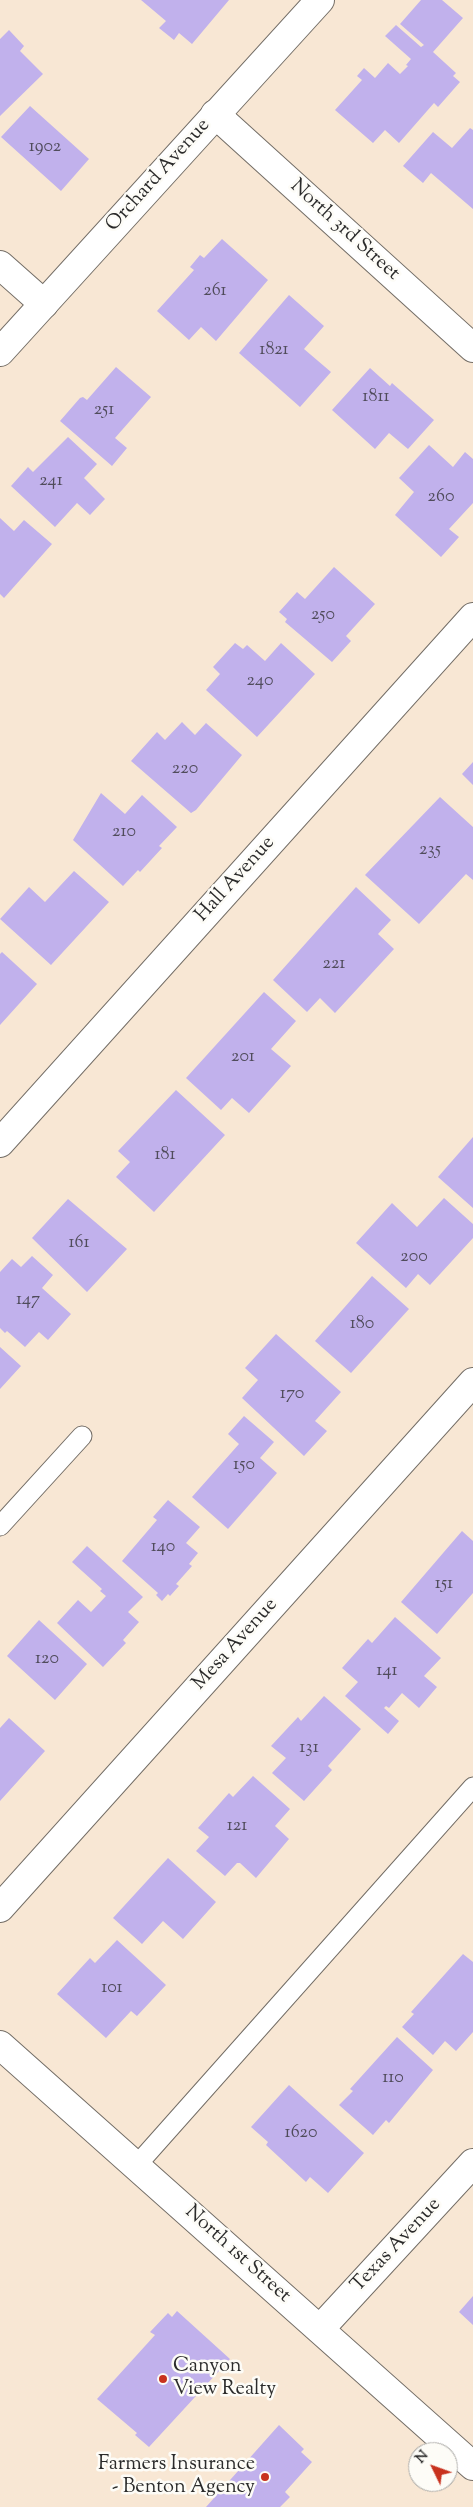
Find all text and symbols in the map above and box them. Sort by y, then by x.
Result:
street label: Orchard Avenue [102,114,216,238]
house number: 1902 [29,137,61,159]
street label: North 3rd Street [284,175,404,287]
house number: 261 [203,281,227,303]
house number: 1821 [259,340,289,362]
house number: 1811 [362,387,390,409]
house number: 251 [94,400,114,422]
house number: 241 [39,471,63,493]
house number: 260 [428,487,454,509]
house number: 250 [311,605,335,627]
house number: 240 [247,671,273,693]
house number: 220 [172,759,198,781]
house number: 210 [112,822,136,844]
street label: Hall Avenue [191,832,281,928]
house number: 235 [419,840,441,862]
house number: 221 [323,954,345,976]
house number: 201 [231,1047,255,1069]
house number: 181 [154,1145,176,1167]
house number: 161 [68,1233,90,1255]
house number: 200 [400,1247,428,1269]
house number: 147 [16,1290,40,1312]
house number: 180 [350,1314,374,1336]
house number: 170 [280,1384,304,1406]
house number: 150 [233,1455,255,1477]
house number: 140 [151,1537,175,1559]
house number: 151 [435,1574,453,1596]
street label: Mesa Avenue [188,1594,284,1696]
house number: 120 [35,1649,59,1671]
house number: 141 [376,1661,398,1683]
house number: 131 [299,1738,319,1760]
house number: 121 [227,1816,247,1838]
house number: 101 [101,1978,123,2000]
house number: 110 [382,2068,404,2090]
house number: 1620 [285,2123,317,2145]
street label: Texas Avenue [347,2194,447,2298]
street label: North 1st Street [179,2201,295,2309]
place label: Canyon View Realty [173,2356,276,2403]
marker: Canyon View Realty [157,2373,169,2385]
north arrow [408,2442,458,2492]
text: N [411,2447,434,2468]
place label: Farmers Insurance - Benton Agency [98,2454,255,2501]
marker: Farmers Insurance - Benton Agency [259,2471,271,2483]

